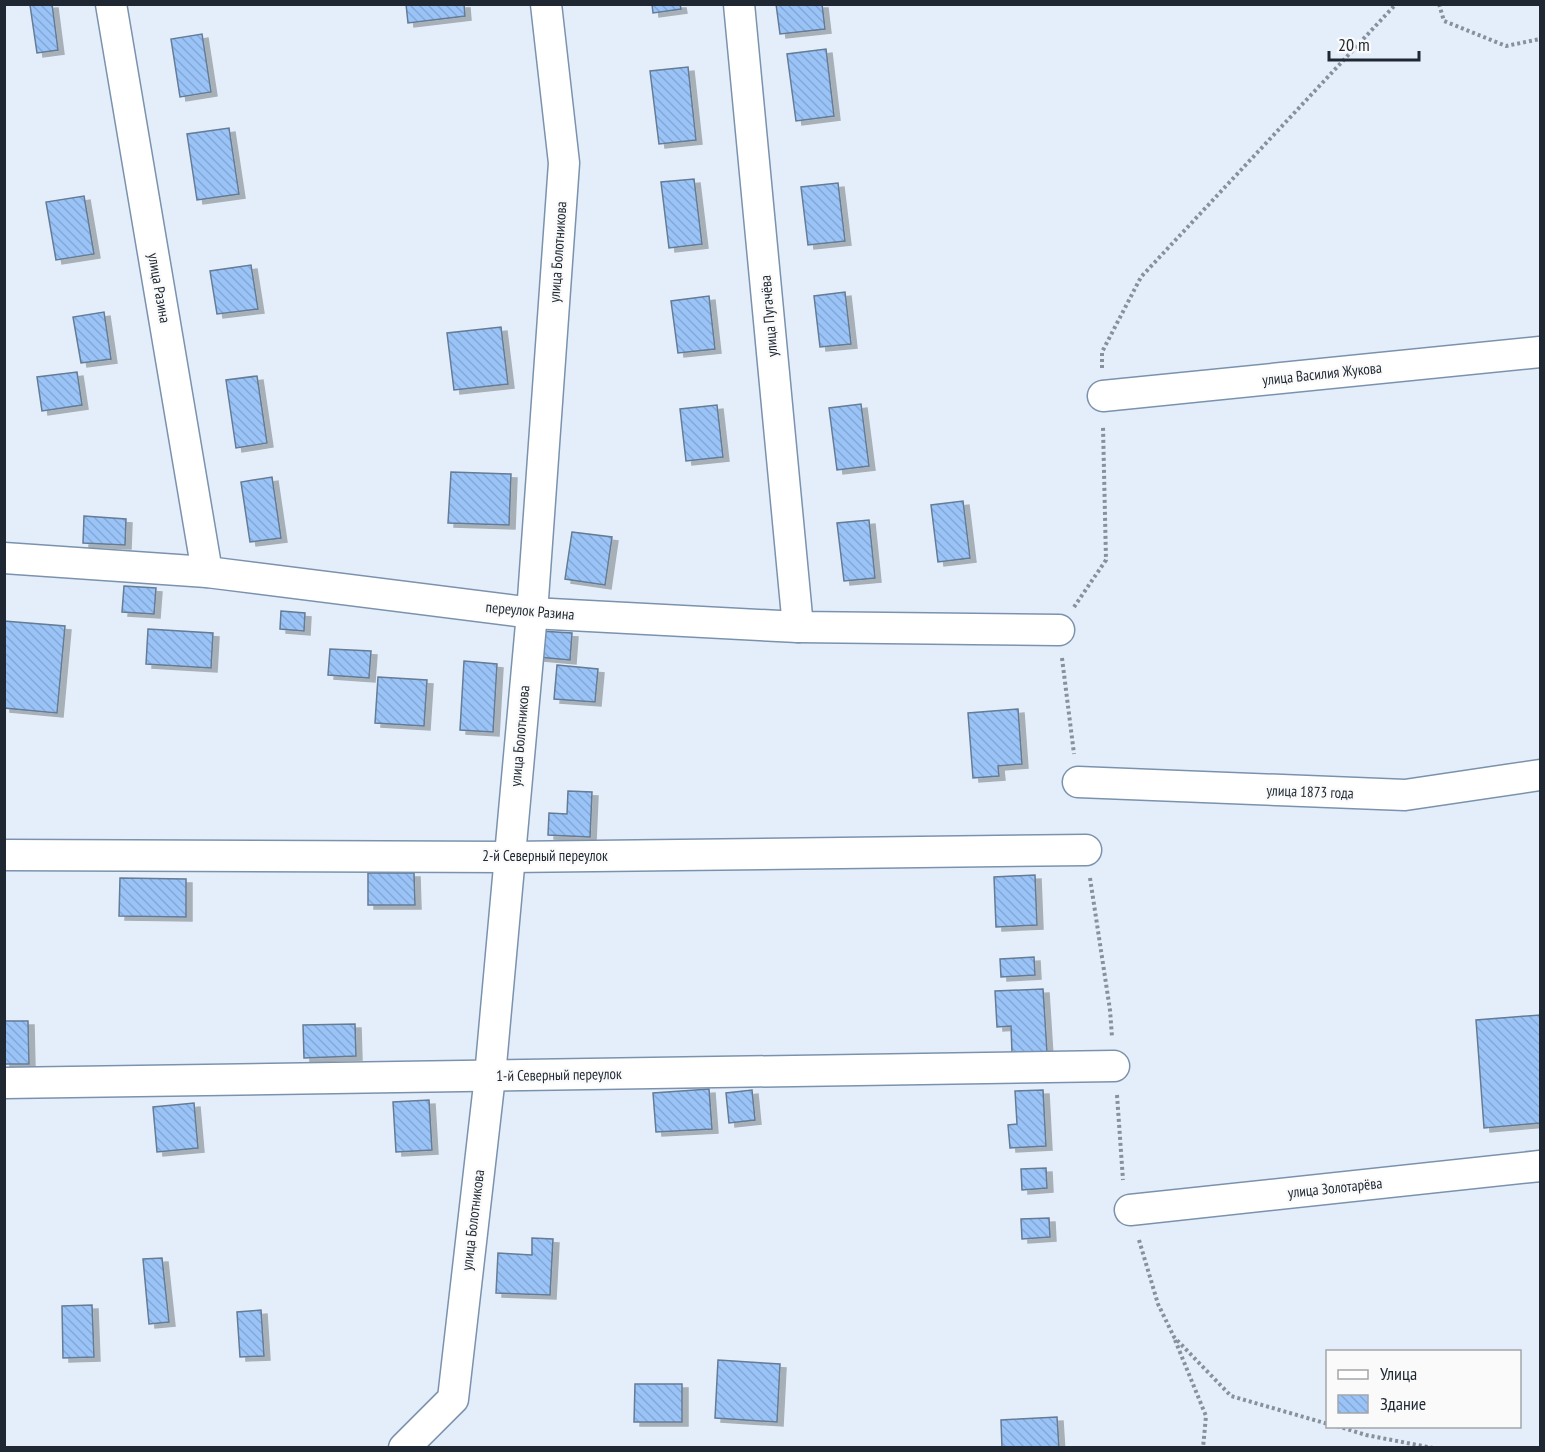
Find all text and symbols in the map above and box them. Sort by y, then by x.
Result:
scale bar [1329,24,1419,62]
text: 20 m [1338,33,1370,56]
street label: улица Болотникова [544,201,571,303]
street label: улица Разина [144,251,175,324]
street label: улица Пугачёва [755,274,782,358]
street label: улица Василия Жукова [1261,358,1383,389]
street label: переулок Разина [485,597,575,624]
street label: улица Болотникова [506,685,533,787]
street label: улица 1873 года [1266,780,1354,803]
street label: 2-й Северный переулок [482,846,608,865]
street label: 1-й Северный переулок [496,1064,622,1085]
street label: улица Болотникова [457,1168,488,1272]
street label: улица Золотарёва [1287,1173,1383,1202]
legend [1326,1350,1521,1428]
text: Улица [1380,1362,1417,1385]
text: Здание [1380,1392,1426,1415]

